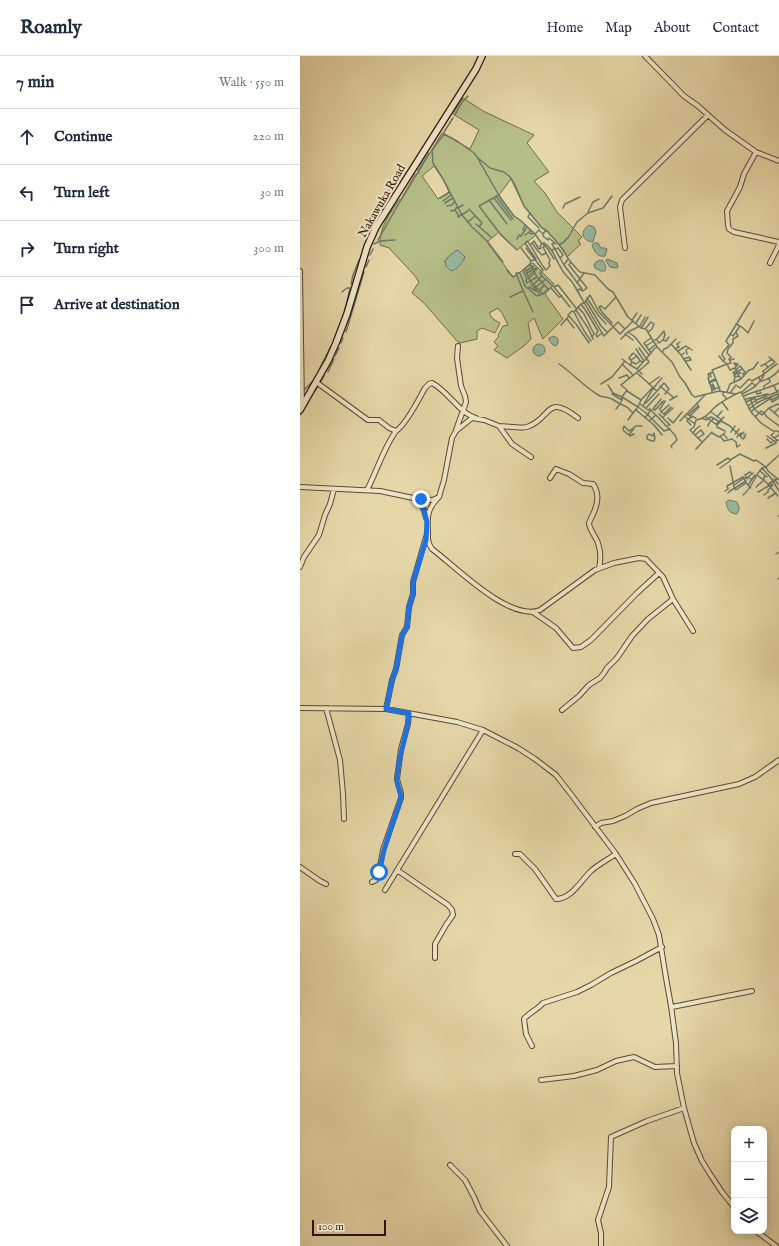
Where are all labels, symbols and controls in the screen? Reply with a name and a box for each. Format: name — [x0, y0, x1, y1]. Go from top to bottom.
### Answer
text: Roamly — [20, 16, 82, 40]
text: Home — [547, 19, 583, 37]
text: Map — [605, 19, 632, 37]
text: About — [654, 19, 690, 37]
text: Contact — [712, 19, 759, 37]
text: 7 min — [16, 72, 54, 93]
text: Walk · 550 m — [219, 74, 284, 91]
icon: ahead — [16, 126, 38, 148]
text: Continue — [54, 127, 112, 146]
text: 220 m — [253, 128, 284, 145]
street label: Nakawuka Road — [355, 161, 409, 240]
icon: left — [16, 182, 38, 204]
text: Turn left — [54, 183, 110, 202]
text: 30 m — [260, 184, 284, 201]
icon: right — [16, 238, 38, 260]
text: Turn right — [54, 239, 119, 258]
text: 300 m — [253, 240, 284, 257]
icon: arrive — [16, 294, 38, 316]
text: Arrive at destination — [54, 295, 180, 314]
route end — [412, 490, 430, 508]
route start — [370, 863, 388, 881]
map controls — [731, 1126, 767, 1234]
button: + — [731, 1126, 767, 1162]
button: − — [731, 1162, 767, 1198]
button: layers — [731, 1198, 767, 1234]
scale bar — [312, 1218, 386, 1237]
text: 100 m — [318, 1220, 344, 1234]

